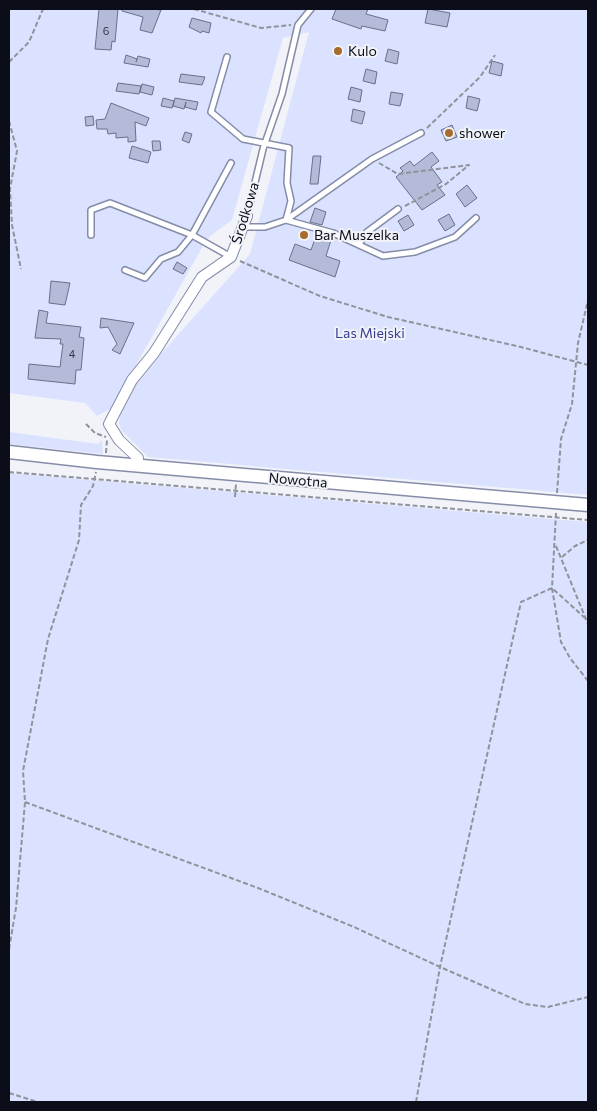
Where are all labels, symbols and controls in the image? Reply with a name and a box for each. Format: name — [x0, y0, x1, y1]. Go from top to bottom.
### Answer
house number: 6 — [103, 24, 110, 37]
place label: Kulo — [348, 42, 377, 59]
marker: Kulo — [332, 45, 344, 57]
place label: shower — [459, 124, 506, 141]
marker: shower — [443, 127, 455, 139]
street label: Środkowa — [227, 180, 262, 246]
place label: Bar Muszelka — [314, 226, 399, 243]
marker: Bar Muszelka — [298, 229, 310, 241]
park label: Las Miejski — [335, 324, 405, 341]
house number: 4 — [69, 347, 76, 360]
street label: Nowotna — [268, 468, 328, 491]

